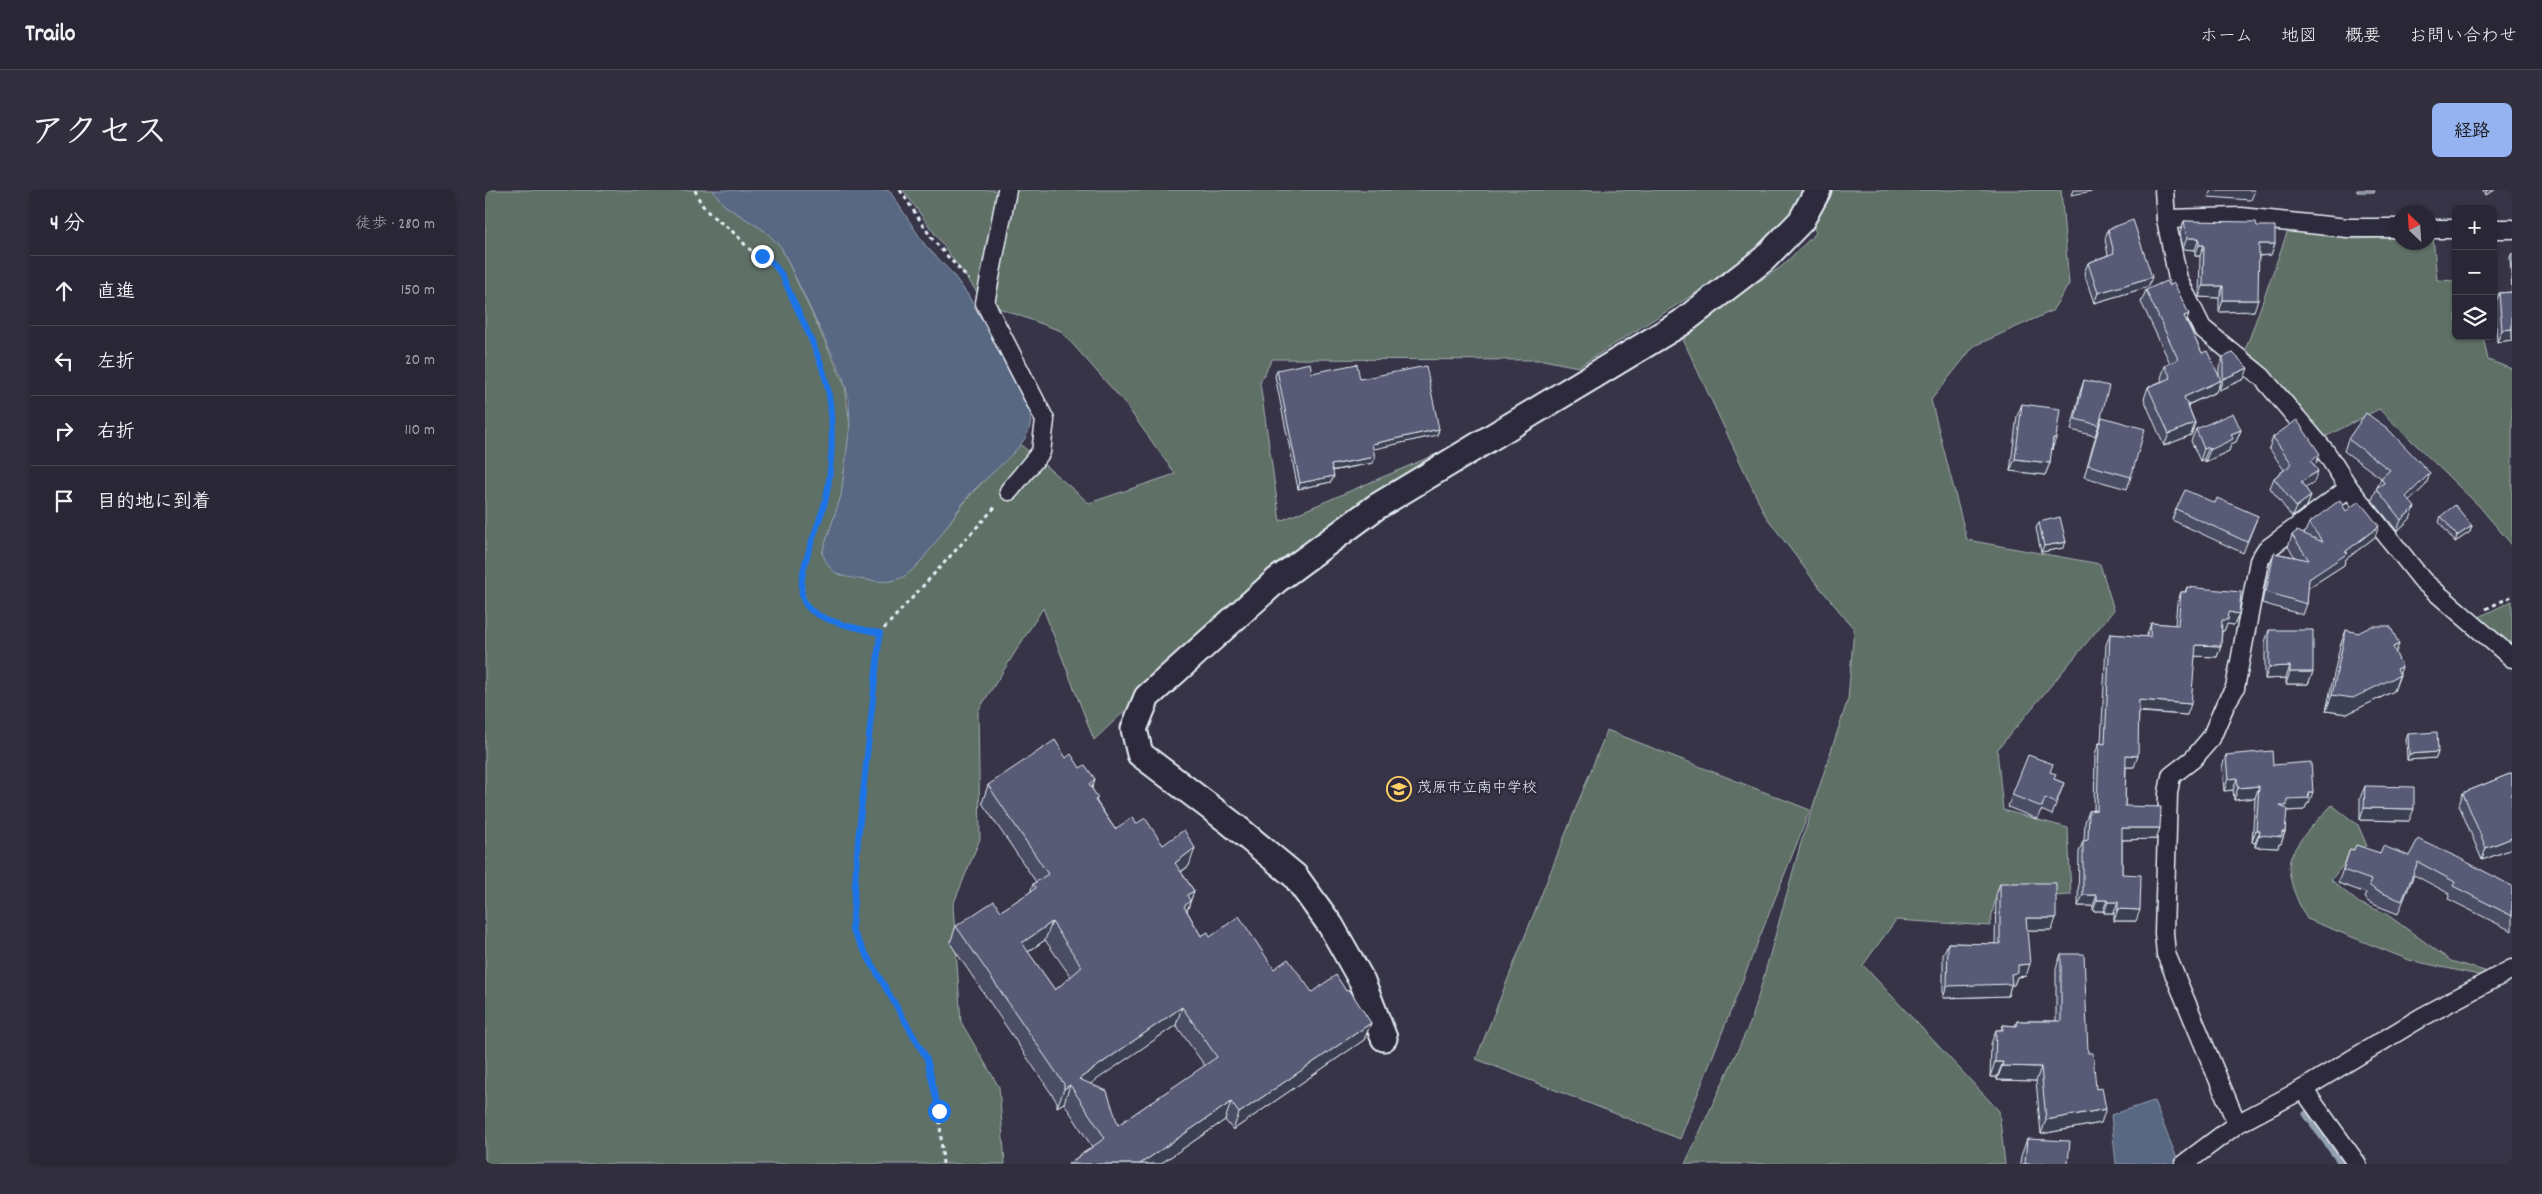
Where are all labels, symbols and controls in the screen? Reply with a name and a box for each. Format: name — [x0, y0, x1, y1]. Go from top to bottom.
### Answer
text: Trailo — [25, 18, 76, 52]
text: ホーム — [2200, 25, 2253, 50]
text: 地図 — [2281, 25, 2317, 50]
text: 概要 — [2345, 25, 2381, 50]
text: お問い合わせ — [2409, 25, 2517, 50]
button: 経路 — [2432, 103, 2512, 157]
text: アクセス — [30, 110, 168, 160]
north arrow — [2392, 205, 2437, 250]
map controls — [2452, 205, 2497, 340]
button: + — [2452, 205, 2497, 250]
text: 4 分 — [50, 210, 85, 240]
text: 徒歩 · 280 m — [355, 213, 435, 236]
route end — [751, 245, 774, 268]
button: − — [2452, 250, 2497, 295]
icon: ahead — [50, 277, 78, 305]
text: 150 m — [401, 279, 435, 302]
text: 直進 — [97, 280, 135, 307]
button: layers — [2452, 295, 2497, 340]
icon: left — [50, 347, 78, 375]
text: 20 m — [405, 349, 435, 372]
text: 左折 — [97, 350, 135, 377]
icon: right — [50, 417, 78, 445]
text: 110 m — [405, 419, 435, 442]
text: 右折 — [97, 420, 135, 447]
icon: arrive — [50, 487, 78, 515]
text: 目的地に到着 — [97, 490, 211, 517]
school or university icon: 茂原市立南中学校 — [1386, 776, 1412, 802]
place label: 茂原市立南中学校 — [1417, 778, 1537, 800]
route start — [928, 1100, 951, 1123]

